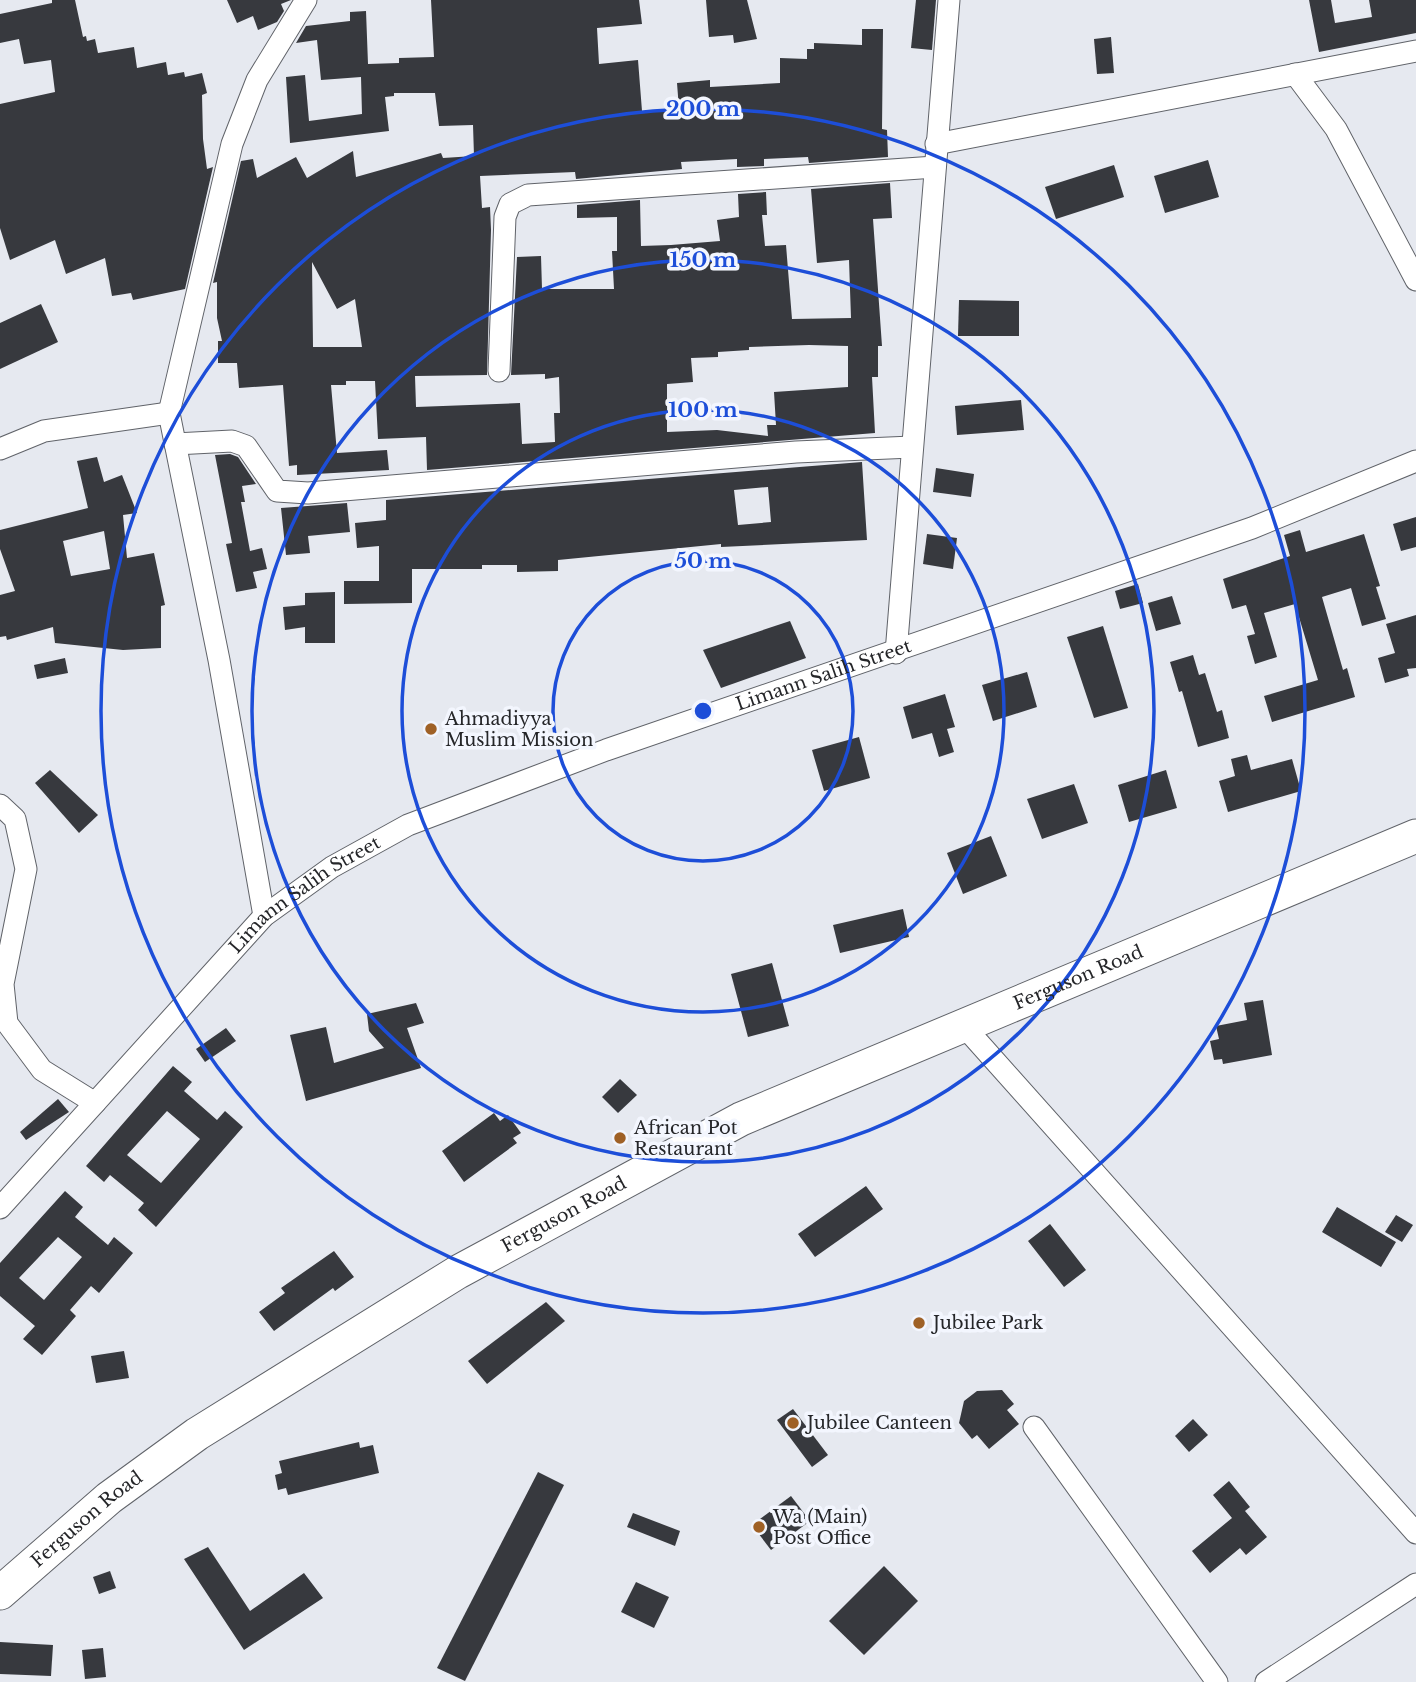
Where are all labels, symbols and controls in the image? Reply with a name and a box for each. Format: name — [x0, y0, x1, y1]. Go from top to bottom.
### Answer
text: 200 m — [666, 96, 740, 122]
text: 150 m — [670, 247, 736, 273]
text: 100 m — [668, 397, 738, 423]
text: 50 m — [674, 548, 732, 574]
street label: Limann Salih Street — [733, 635, 914, 716]
centre of rings — [691, 699, 715, 723]
place label: Ahmadiyya Muslim Mission — [444, 708, 593, 751]
marker: Ahmadiyya Muslim Mission — [423, 721, 439, 737]
street label: Limann Salih Street — [225, 831, 384, 958]
street label: Ferguson Road — [1010, 941, 1146, 1015]
place label: African Pot Restaurant — [633, 1117, 738, 1160]
marker: African Pot Restaurant — [612, 1130, 628, 1146]
street label: Ferguson Road — [498, 1172, 630, 1257]
place label: Jubilee Park — [931, 1312, 1043, 1334]
marker: Jubilee Park — [911, 1315, 927, 1331]
place label: Jubilee Canteen — [805, 1412, 952, 1434]
marker: Jubilee Canteen — [785, 1415, 801, 1431]
street label: Ferguson Road — [26, 1466, 147, 1572]
place label: Wa (Main) Post Office — [772, 1506, 871, 1549]
marker: Wa (Main) Post Office — [751, 1519, 767, 1535]

